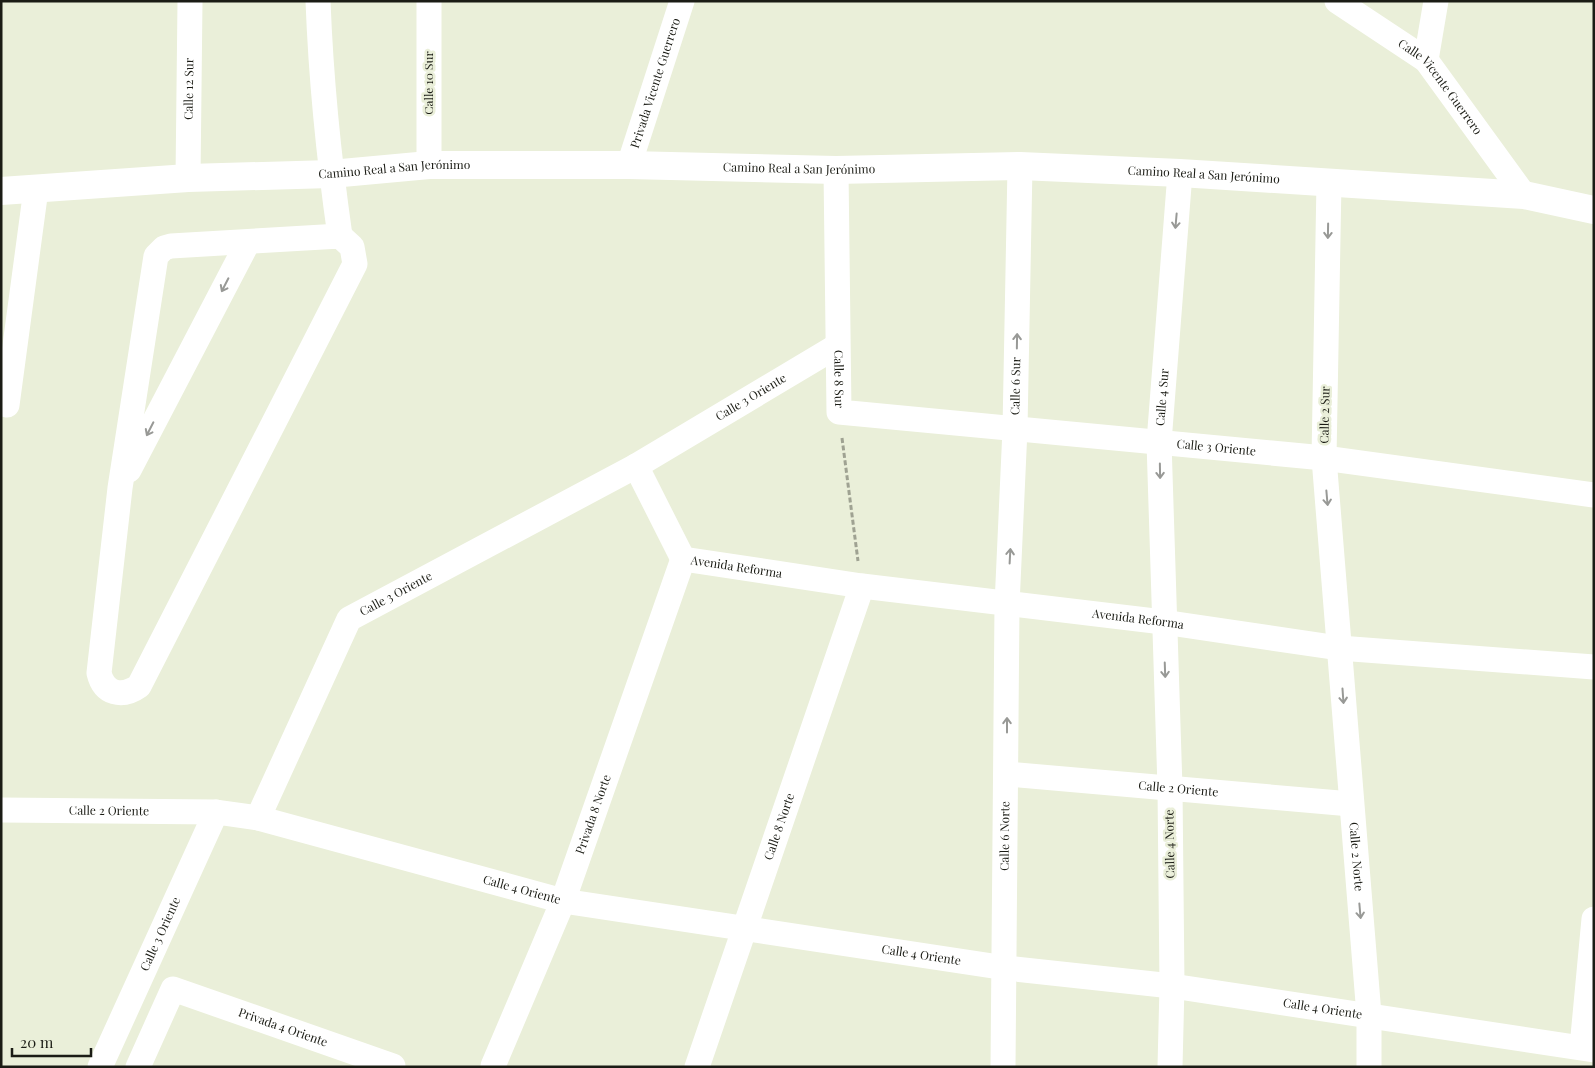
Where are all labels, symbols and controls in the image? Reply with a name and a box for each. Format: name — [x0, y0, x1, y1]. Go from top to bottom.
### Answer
street label: Privada Vicente Guerrero — [626, 15, 683, 150]
street label: Calle Vicente Guerrero — [1395, 35, 1487, 138]
street label: Calle 10 Sur — [420, 51, 436, 115]
street label: Calle 12 Sur — [180, 57, 196, 120]
street label: Camino Real a San Jerónimo — [318, 156, 471, 181]
street label: Camino Real a San Jerónimo — [723, 158, 876, 177]
street label: Camino Real a San Jerónimo — [1127, 162, 1281, 186]
one-way arrow — [1172, 213, 1181, 229]
one-way arrow — [1323, 222, 1333, 239]
one-way arrow — [220, 277, 229, 292]
one-way arrow — [1012, 334, 1021, 350]
street label: Calle 8 Sur — [831, 350, 848, 409]
street label: Calle 6 Sur — [1006, 356, 1023, 415]
street label: Calle 4 Sur — [1151, 367, 1172, 427]
street label: Calle 3 Oriente — [712, 369, 789, 424]
street label: Calle 2 Sur — [1315, 385, 1333, 444]
one-way arrow — [145, 421, 154, 436]
street label: Calle 3 Oriente — [1176, 435, 1257, 459]
one-way arrow — [1155, 462, 1164, 478]
one-way arrow — [1322, 490, 1332, 506]
one-way arrow — [1005, 548, 1014, 564]
street label: Avenida Reforma — [689, 551, 783, 581]
street label: Calle 3 Oriente — [356, 567, 434, 619]
street label: Avenida Reforma — [1090, 604, 1185, 632]
one-way arrow — [1161, 662, 1170, 678]
one-way arrow — [1338, 688, 1347, 704]
one-way arrow — [1002, 717, 1012, 734]
street label: Privada 8 Norte — [571, 772, 614, 856]
street label: Calle 2 Oriente — [1138, 776, 1219, 799]
street label: Calle 8 Norte — [760, 791, 797, 862]
street label: Calle 6 Norte — [996, 801, 1012, 871]
street label: Calle 2 Oriente — [69, 802, 149, 818]
street label: Calle 4 Norte — [1160, 809, 1178, 879]
street label: Calle 2 Norte — [1346, 821, 1368, 892]
street label: Calle 4 Oriente — [481, 871, 563, 907]
street label: Calle 3 Oriente — [136, 894, 183, 973]
one-way arrow — [1355, 902, 1365, 918]
street label: Calle 4 Oriente — [881, 940, 962, 968]
street label: Calle 4 Oriente — [1282, 994, 1364, 1022]
street label: Privada 4 Oriente — [237, 1004, 330, 1050]
scale bar — [12, 1026, 91, 1058]
text: 20 m — [20, 1032, 54, 1052]

